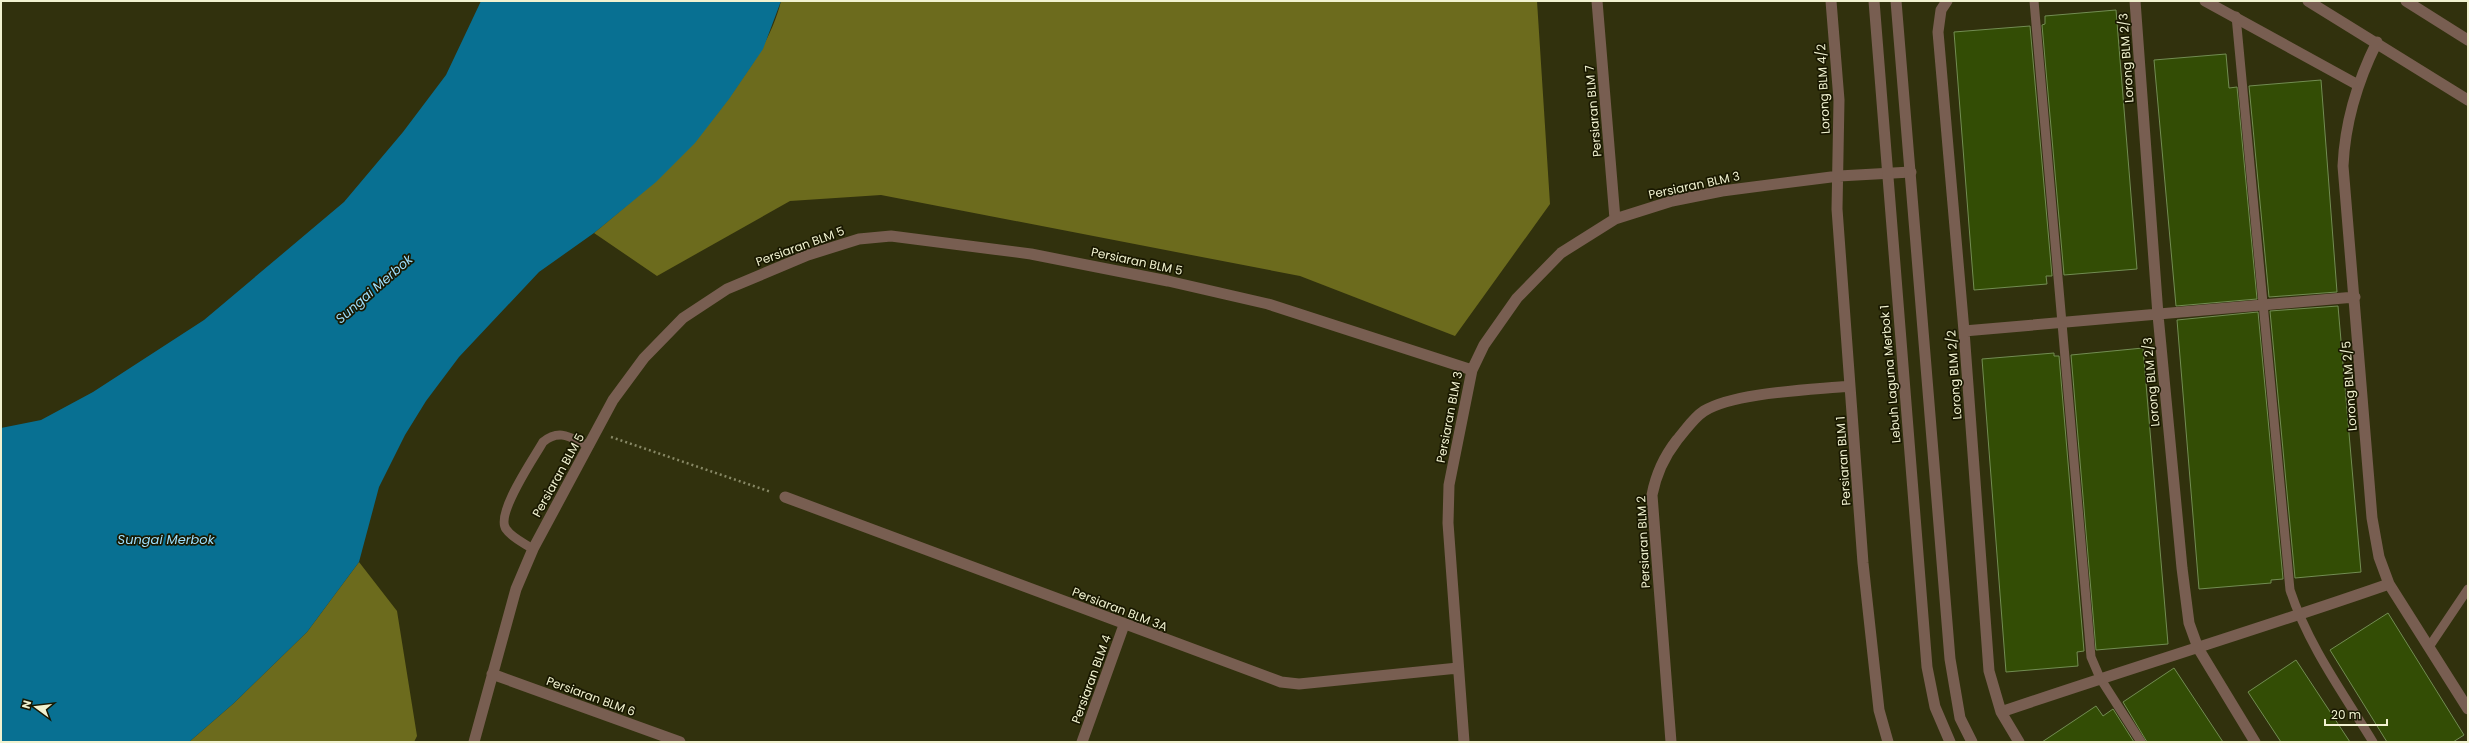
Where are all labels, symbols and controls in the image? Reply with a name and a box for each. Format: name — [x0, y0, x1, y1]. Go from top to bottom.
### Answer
street label: Lorong BLM 2/3 — [2114, 13, 2138, 103]
street label: Lorong BLM 4/2 — [1812, 43, 1834, 135]
street label: Persiaran BLM 7 — [1580, 64, 1605, 158]
street label: Persiaran BLM 3 — [1647, 167, 1741, 203]
street label: Persiaran BLM 5 — [753, 222, 847, 270]
street label: Persiaran BLM 5 — [1090, 243, 1184, 279]
water label: Sungai Merbok — [331, 249, 418, 328]
street label: Lebuh Laguna Merbok 1 — [1875, 304, 1905, 444]
street label: Lorong BLM 2/2 — [1942, 330, 1966, 420]
street label: Lorong BLM 2/3 — [2139, 337, 2163, 427]
street label: Lorong BLM 2/5 — [2337, 340, 2361, 432]
street label: Persiaran BLM 3 — [1432, 370, 1466, 464]
street label: Persiaran BLM 1 — [1831, 416, 1855, 506]
street label: Persiaran BLM 5 — [528, 430, 588, 520]
street label: Persiaran BLM 2 — [1632, 495, 1654, 589]
water label: Sungai Merbok — [118, 530, 216, 549]
street label: Persiaran BLM 3A — [1070, 583, 1170, 635]
street label: Persiaran BLM 4 — [1067, 632, 1115, 726]
street label: Persiaran BLM 6 — [544, 672, 638, 720]
north arrow — [16, 687, 56, 727]
text: N — [18, 698, 35, 710]
scale bar — [2325, 701, 2387, 727]
text: 20 m — [2331, 706, 2361, 723]

